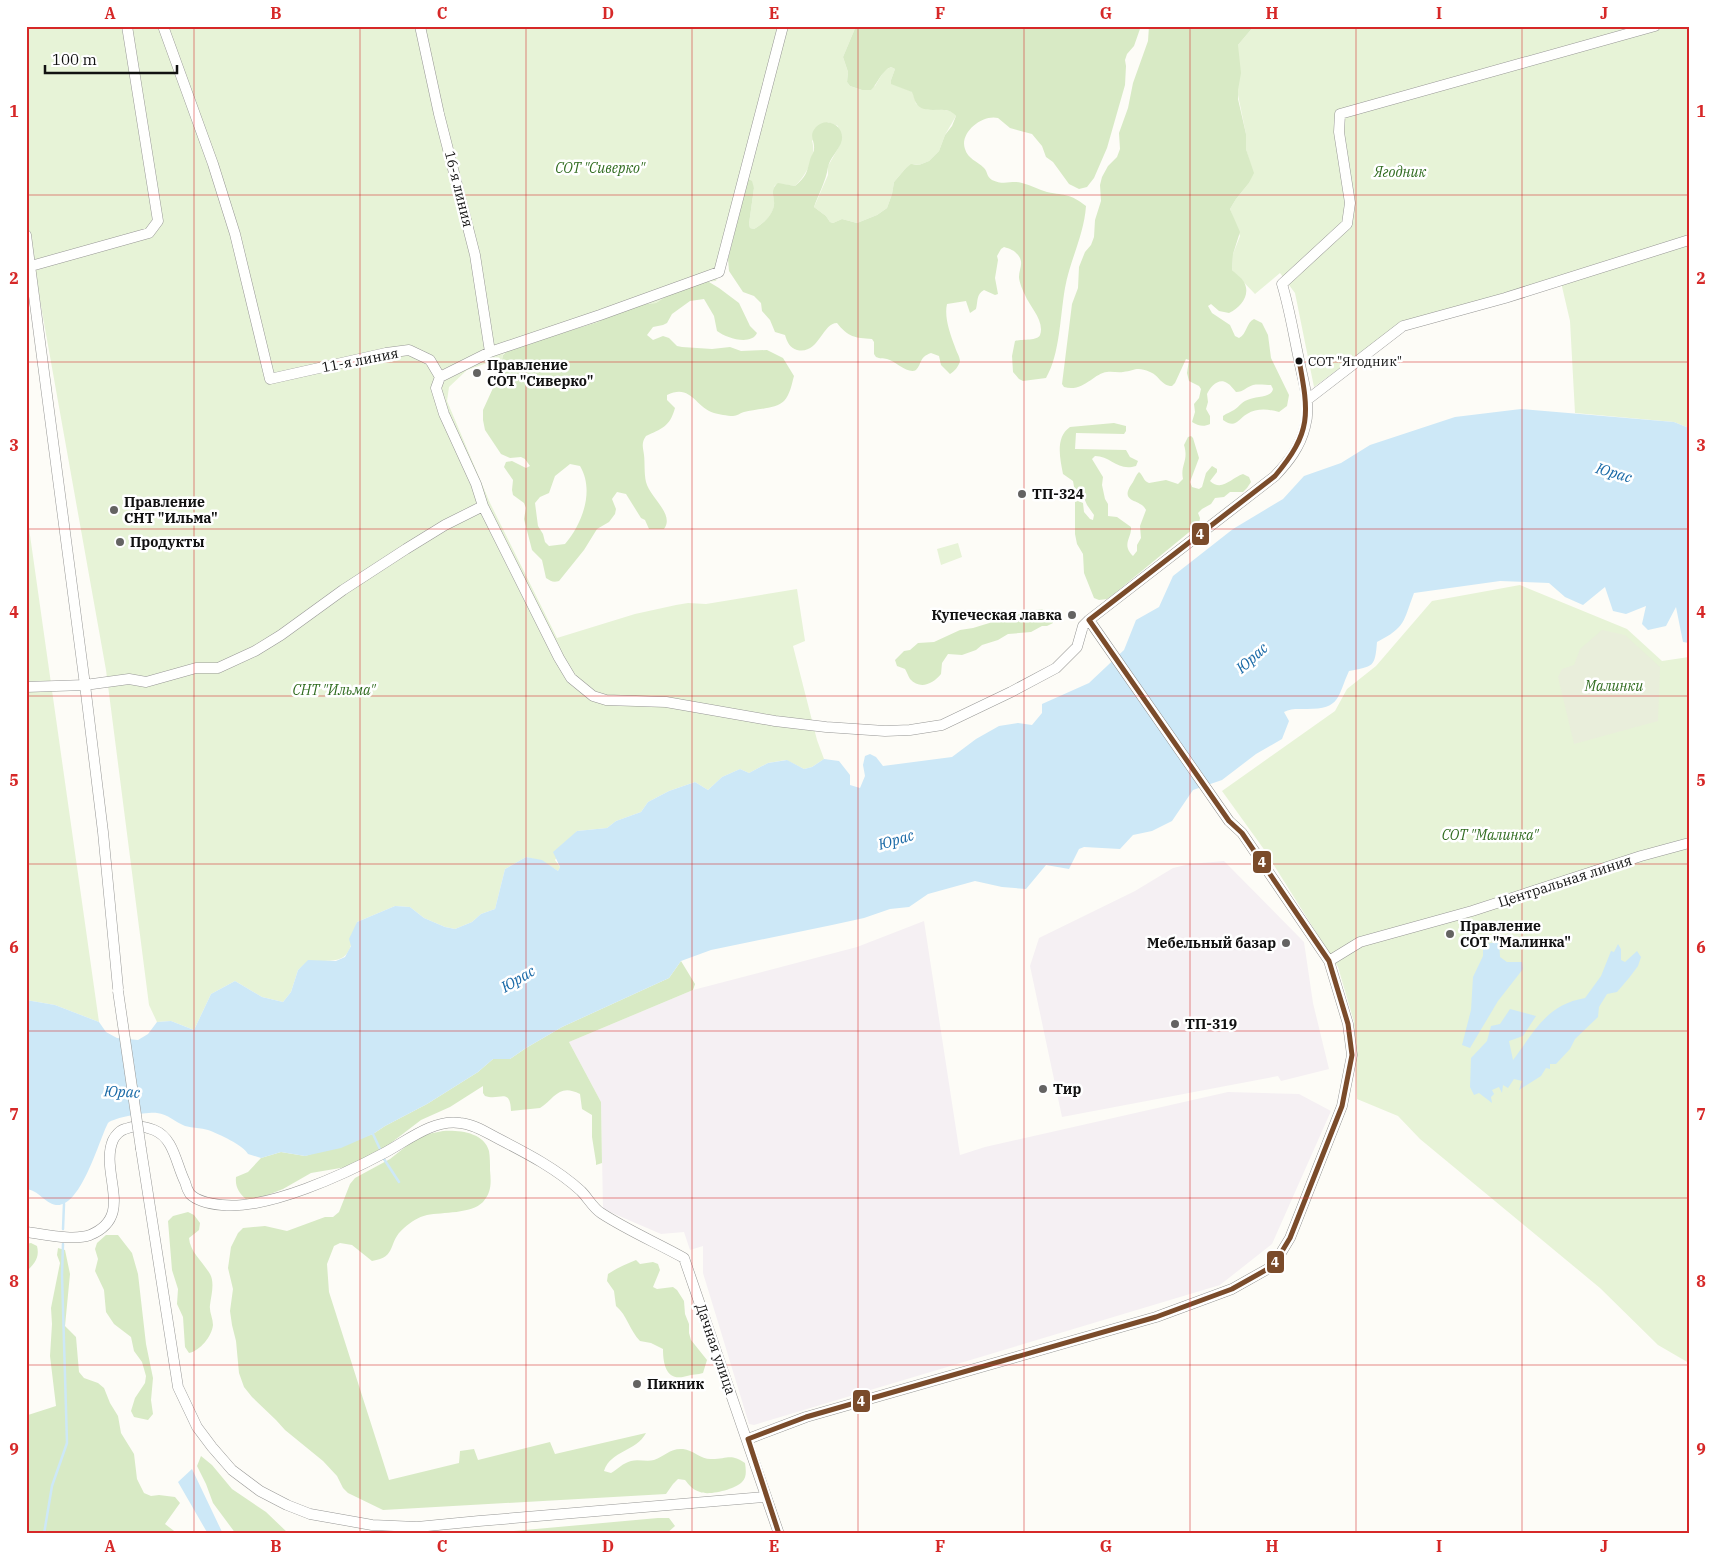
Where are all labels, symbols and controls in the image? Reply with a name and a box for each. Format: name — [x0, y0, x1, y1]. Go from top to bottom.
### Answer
text: A — [104, 3, 116, 23]
text: B — [270, 3, 282, 23]
text: C — [437, 3, 447, 23]
text: D — [602, 3, 614, 23]
text: E — [769, 3, 779, 23]
text: F — [935, 3, 945, 23]
text: G — [1100, 3, 1112, 23]
text: H — [1266, 3, 1279, 23]
text: I — [1436, 3, 1442, 23]
text: J — [1600, 3, 1608, 23]
scale bar — [45, 42, 178, 74]
text: 100 m — [52, 50, 97, 69]
text: 1 — [9, 101, 19, 121]
text: 1 — [1696, 101, 1706, 121]
street label: 16-я линия — [441, 149, 477, 229]
park label: СОТ "Сиверко" — [555, 159, 646, 177]
park label: Ягодник — [1373, 163, 1426, 181]
text: 2 — [9, 268, 19, 288]
text: 2 — [1696, 268, 1706, 288]
street label: 11-я линия — [320, 344, 400, 376]
place label: СОТ "Ягодник" — [1308, 353, 1402, 370]
place label: Правление СОТ "Сиверко" — [487, 356, 593, 390]
marker: СОТ "Ягодник" — [1294, 356, 1304, 366]
marker: Правление СОТ "Сиверко" — [471, 367, 483, 379]
text: 3 — [9, 435, 19, 455]
text: 3 — [1696, 435, 1706, 455]
water label: Юрас — [1593, 458, 1635, 487]
place label: ТП-324 — [1032, 485, 1084, 503]
marker: ТП-324 — [1016, 488, 1028, 500]
place label: Правление СНТ "Ильма" — [124, 493, 218, 527]
marker: Правление СНТ "Ильма" — [108, 504, 120, 516]
line badge: 4 — [1191, 522, 1210, 546]
text: 4 — [1196, 525, 1204, 543]
place label: Продукты — [130, 533, 205, 551]
marker: Продукты — [114, 536, 126, 548]
text: 4 — [9, 602, 19, 622]
text: 4 — [1696, 602, 1706, 622]
place label: Купеческая лавка — [931, 606, 1062, 624]
marker: Купеческая лавка — [1066, 609, 1078, 621]
water label: Юрас — [1231, 638, 1272, 678]
park label: Малинки — [1584, 677, 1643, 695]
park label: СНТ "Ильма" — [293, 681, 377, 699]
text: 5 — [9, 770, 19, 790]
text: 5 — [1696, 770, 1706, 790]
water label: Юрас — [875, 825, 917, 854]
park label: СОТ "Малинка" — [1442, 826, 1540, 844]
line badge: 4 — [1252, 850, 1272, 874]
street label: Центральная линия — [1496, 851, 1634, 911]
text: 4 — [1258, 853, 1266, 871]
place label: Правление СОТ "Малинка" — [1460, 917, 1571, 951]
marker: Правление СОТ "Малинка" — [1444, 928, 1456, 940]
place label: Мебельный базар — [1147, 934, 1276, 952]
text: 6 — [9, 937, 19, 957]
marker: Мебельный базар — [1280, 937, 1292, 949]
text: 6 — [1696, 937, 1706, 957]
water label: Юрас — [496, 961, 539, 997]
place label: ТП-319 — [1185, 1015, 1237, 1033]
marker: ТП-319 — [1169, 1018, 1181, 1030]
place label: Тир — [1053, 1080, 1081, 1098]
water label: Юрас — [102, 1081, 141, 1102]
marker: Тир — [1037, 1083, 1049, 1095]
text: 7 — [9, 1104, 19, 1124]
text: 7 — [1696, 1104, 1706, 1124]
line badge: 4 — [1266, 1250, 1285, 1274]
text: 4 — [1271, 1253, 1279, 1271]
text: 8 — [9, 1271, 19, 1291]
text: 8 — [1696, 1271, 1706, 1291]
street label: Дачная улица — [692, 1301, 740, 1397]
place label: Пикник — [647, 1375, 705, 1393]
marker: Пикник — [631, 1378, 643, 1390]
line badge: 4 — [852, 1389, 871, 1413]
text: 4 — [857, 1392, 865, 1410]
text: 9 — [9, 1439, 19, 1459]
text: 9 — [1696, 1439, 1706, 1459]
text: A — [104, 1536, 116, 1556]
text: B — [270, 1536, 282, 1556]
text: C — [437, 1536, 447, 1556]
text: D — [602, 1536, 614, 1556]
text: E — [769, 1536, 779, 1556]
text: F — [935, 1536, 945, 1556]
text: G — [1100, 1536, 1112, 1556]
text: H — [1266, 1536, 1279, 1556]
text: I — [1436, 1536, 1442, 1556]
text: J — [1600, 1536, 1608, 1556]

